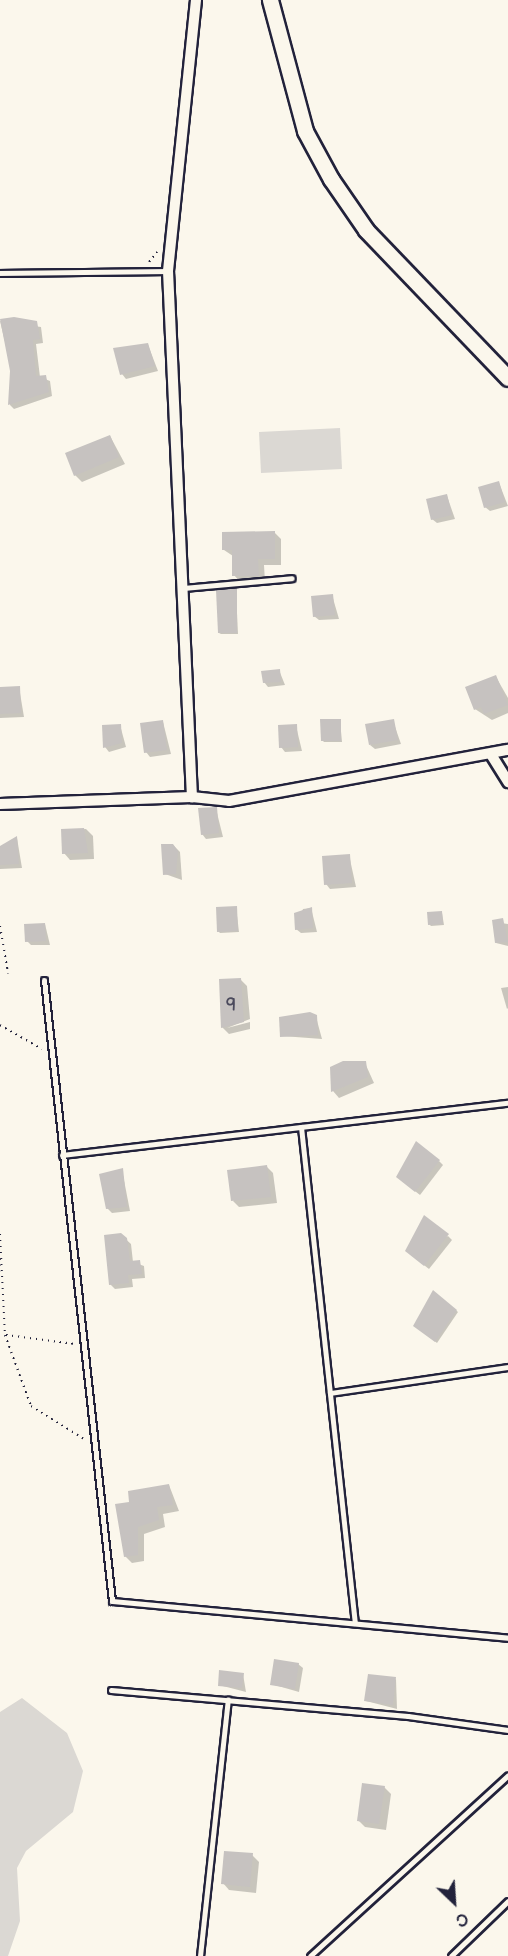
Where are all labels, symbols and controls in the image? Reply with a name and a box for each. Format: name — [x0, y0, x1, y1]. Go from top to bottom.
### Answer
house number: 9 — [226, 995, 236, 1017]
north arrow — [424, 1872, 484, 1932]
text: С — [453, 1908, 471, 1930]

